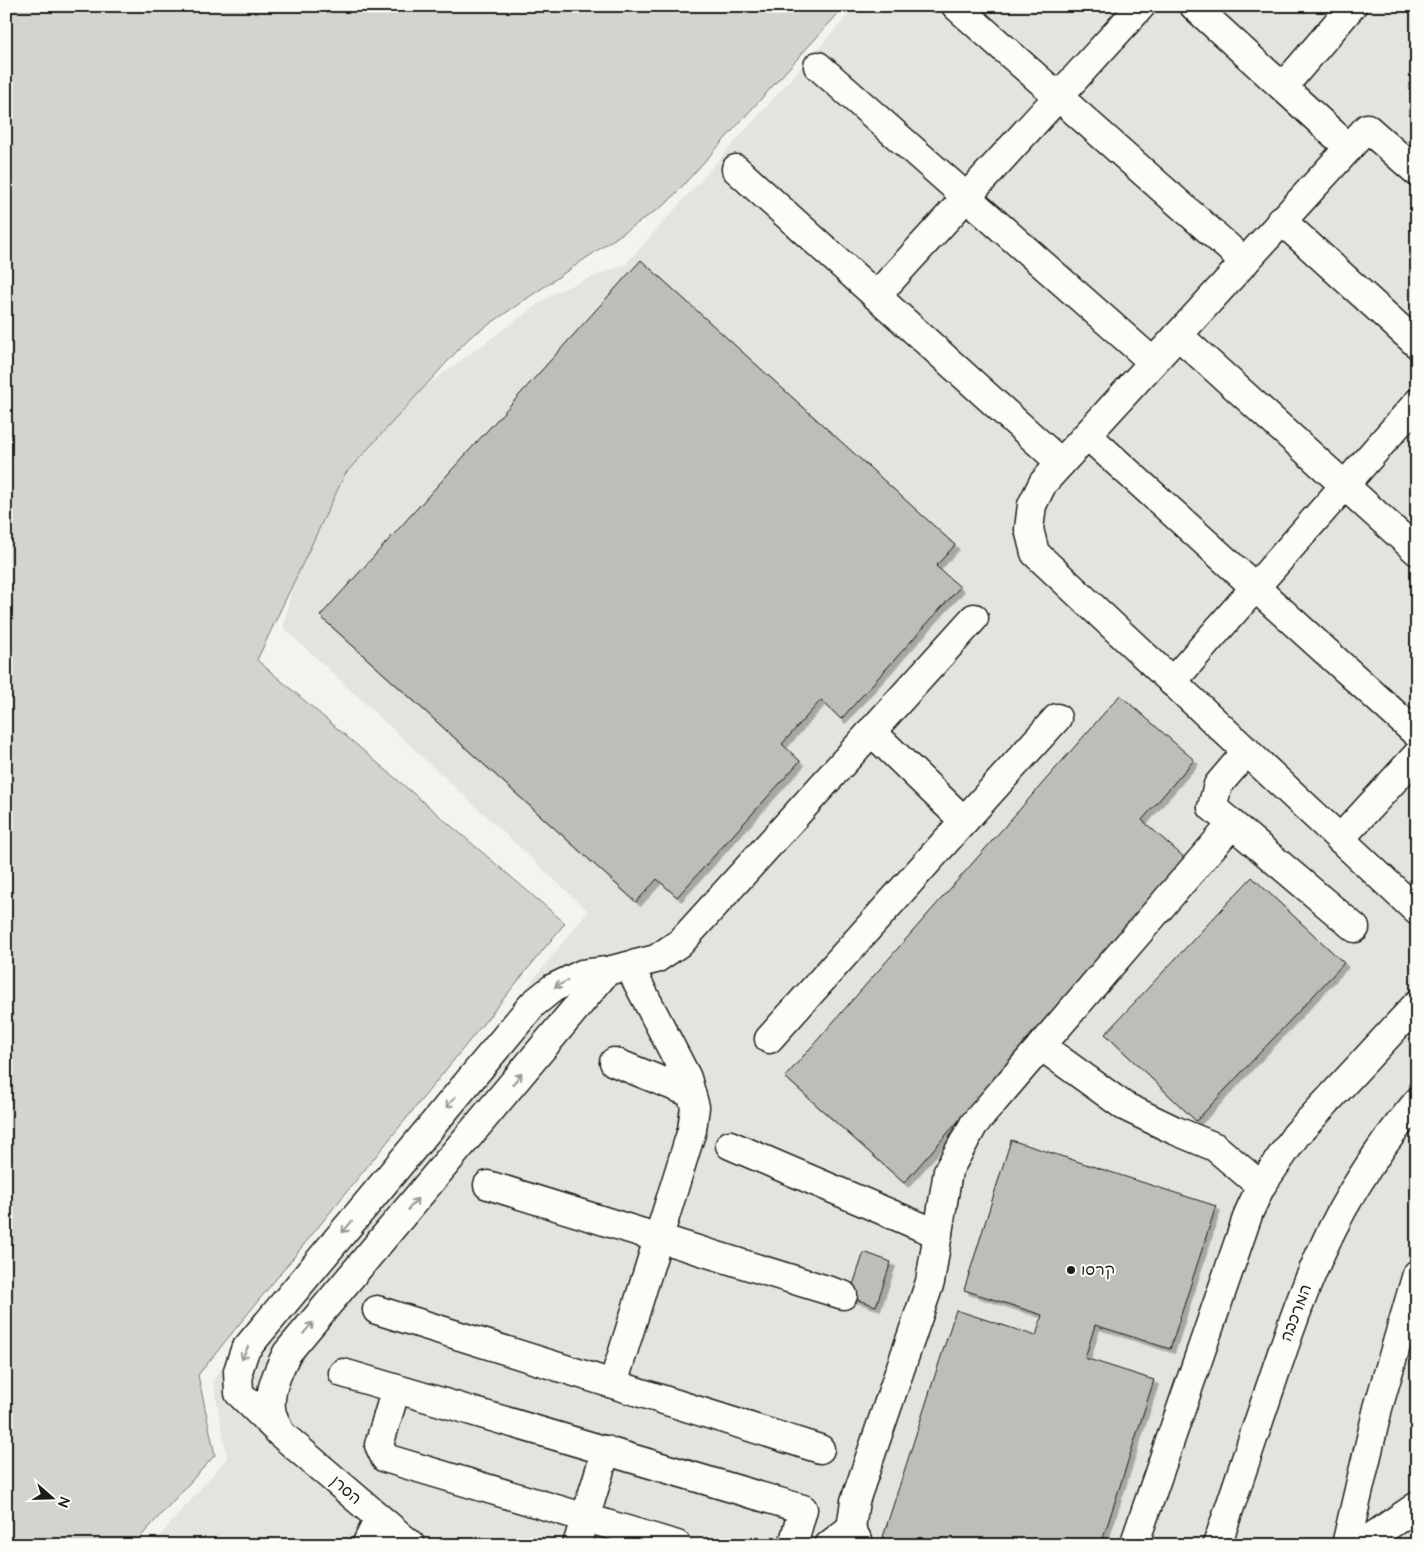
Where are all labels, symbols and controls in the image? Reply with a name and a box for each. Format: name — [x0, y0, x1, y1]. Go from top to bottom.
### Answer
one-way arrow — [554, 980, 569, 989]
one-way arrow — [511, 1073, 522, 1086]
one-way arrow — [445, 1095, 456, 1108]
one-way arrow — [407, 1197, 418, 1210]
one-way arrow — [342, 1220, 353, 1233]
place label: קרסו — [1081, 1259, 1115, 1281]
marker: קרסו — [1065, 1264, 1077, 1276]
street label: המרכבה — [1275, 1281, 1317, 1345]
one-way arrow — [303, 1322, 314, 1335]
one-way arrow — [240, 1345, 249, 1360]
street label: הסרן — [326, 1470, 366, 1510]
north arrow — [28, 1474, 78, 1524]
text: N — [52, 1495, 74, 1510]

